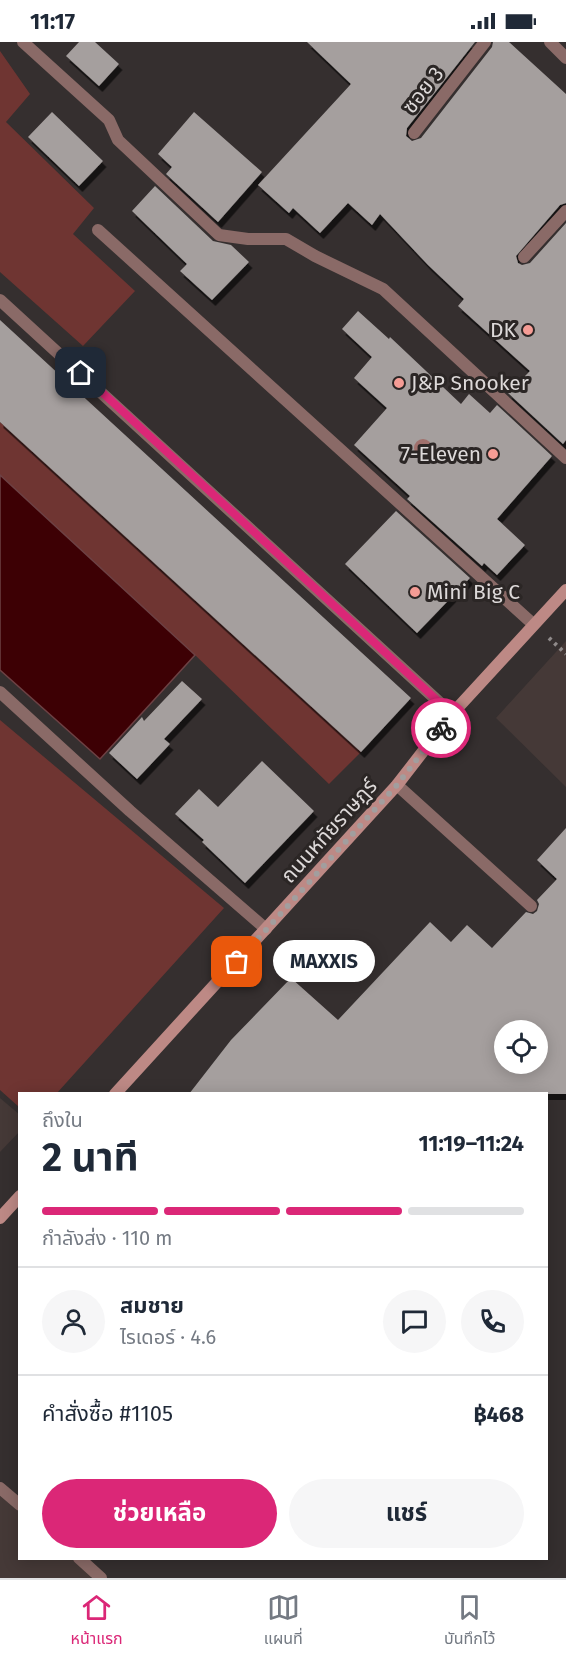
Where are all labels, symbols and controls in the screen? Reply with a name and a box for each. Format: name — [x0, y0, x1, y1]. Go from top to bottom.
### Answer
text: 11:17 — [30, 8, 75, 35]
street label: ซอย 3 — [397, 61, 449, 119]
place label: DK — [490, 317, 517, 343]
marker: DK — [521, 323, 535, 337]
pin — [55, 347, 106, 398]
icon: home — [64, 356, 97, 389]
place label: J&P Snooker — [411, 370, 529, 396]
marker: J&P Snooker — [392, 376, 406, 390]
place label: 7-Eleven — [401, 441, 481, 467]
marker: 7-Eleven — [486, 447, 500, 461]
place label: Mini Big C — [427, 579, 520, 605]
marker: Mini Big C — [408, 585, 422, 599]
courier — [411, 698, 471, 758]
icon: bike — [425, 712, 458, 745]
street label: ถนนหทัยราษฎร์ — [275, 773, 383, 888]
pin — [211, 936, 262, 987]
callout: MAXXIS — [273, 941, 375, 983]
icon: bag — [220, 945, 253, 978]
text: MAXXIS — [290, 949, 358, 973]
map controls — [494, 1020, 548, 1074]
button: locate — [494, 1020, 548, 1074]
text: ถึงใน — [42, 1108, 83, 1132]
text: 11:19–11:24 — [419, 1130, 524, 1157]
text: 2 นาที — [42, 1135, 139, 1181]
text: กำลังส่ง · 110 m — [42, 1226, 173, 1250]
button: person — [42, 1290, 105, 1353]
button: chat — [383, 1290, 446, 1353]
button: phone — [461, 1290, 524, 1353]
text: สมชาย — [120, 1292, 184, 1319]
text: ไรเดอร์ · 4.6 — [120, 1325, 216, 1349]
text: คำสั่งซื้อ #1105 — [42, 1400, 173, 1427]
text: ฿468 — [473, 1401, 524, 1428]
button: ช่วยเหลือ — [42, 1479, 277, 1548]
button: แชร์ — [289, 1479, 524, 1548]
tab: หน้าแรก — [71, 1591, 123, 1651]
tab: แผนที่ — [264, 1591, 303, 1651]
tab: บันทึกไว้ — [444, 1591, 495, 1651]

